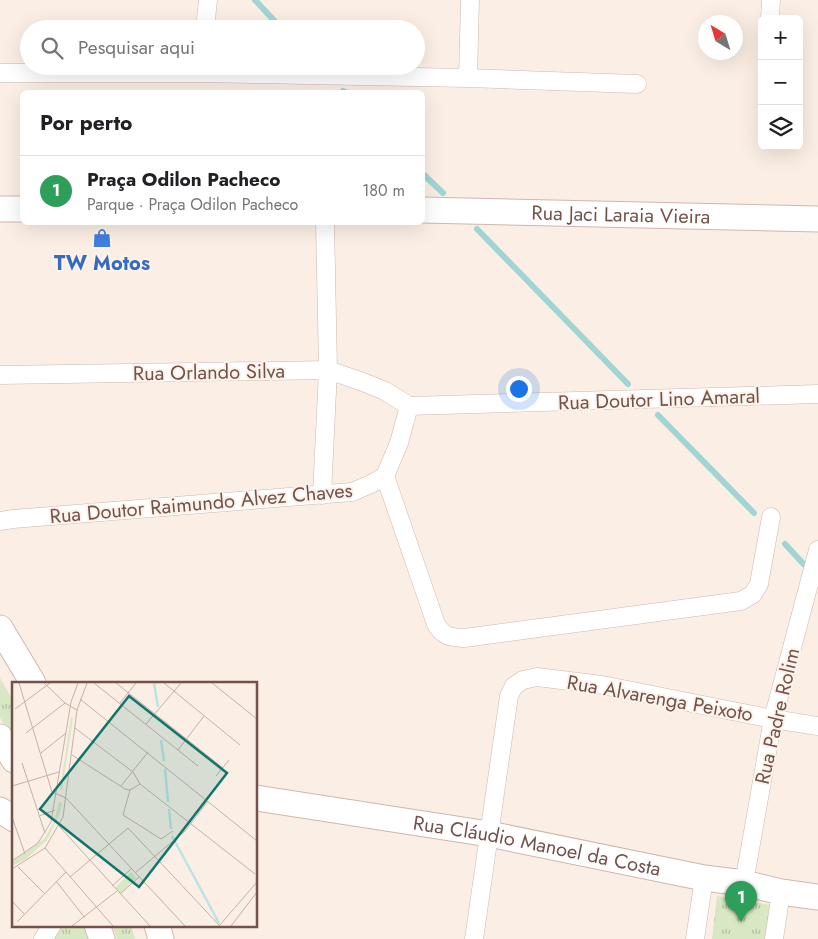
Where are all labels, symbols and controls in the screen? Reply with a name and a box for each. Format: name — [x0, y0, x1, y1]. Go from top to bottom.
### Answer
north arrow — [698, 15, 743, 60]
map controls — [758, 15, 803, 150]
button: + — [758, 15, 803, 60]
search box — [20, 20, 425, 75]
icon: search — [38, 34, 66, 62]
text: Pesquisar aqui — [78, 34, 195, 61]
button: − — [758, 60, 803, 105]
button: layers — [758, 105, 803, 150]
text: Por perto — [40, 108, 132, 138]
text: Praça Odilon Pacheco — [87, 166, 281, 193]
text: 1 — [52, 179, 60, 202]
text: 180 m — [362, 179, 405, 202]
text: Parque · Praça Odilon Pacheco — [87, 193, 298, 216]
street label: Rua Jaci Laraia Vieira — [531, 198, 711, 232]
shop icon: TW Motos — [91, 227, 113, 249]
place label: TW Motos — [54, 249, 150, 278]
street label: Rua Orlando Silva — [133, 357, 285, 388]
your location — [506, 376, 532, 402]
street label: Rua Doutor Lino Amaral — [558, 381, 760, 418]
street label: Rua Doutor Raimundo Alvez Chaves — [48, 476, 354, 531]
street label: Rua Padre Rolim — [748, 645, 807, 787]
street label: Rua Alvarenga Peixoto — [565, 668, 755, 729]
inset map — [12, 682, 258, 926]
street label: Rua Cláudio Manoel da Costa — [411, 808, 663, 884]
pin: 1 — [725, 881, 757, 922]

